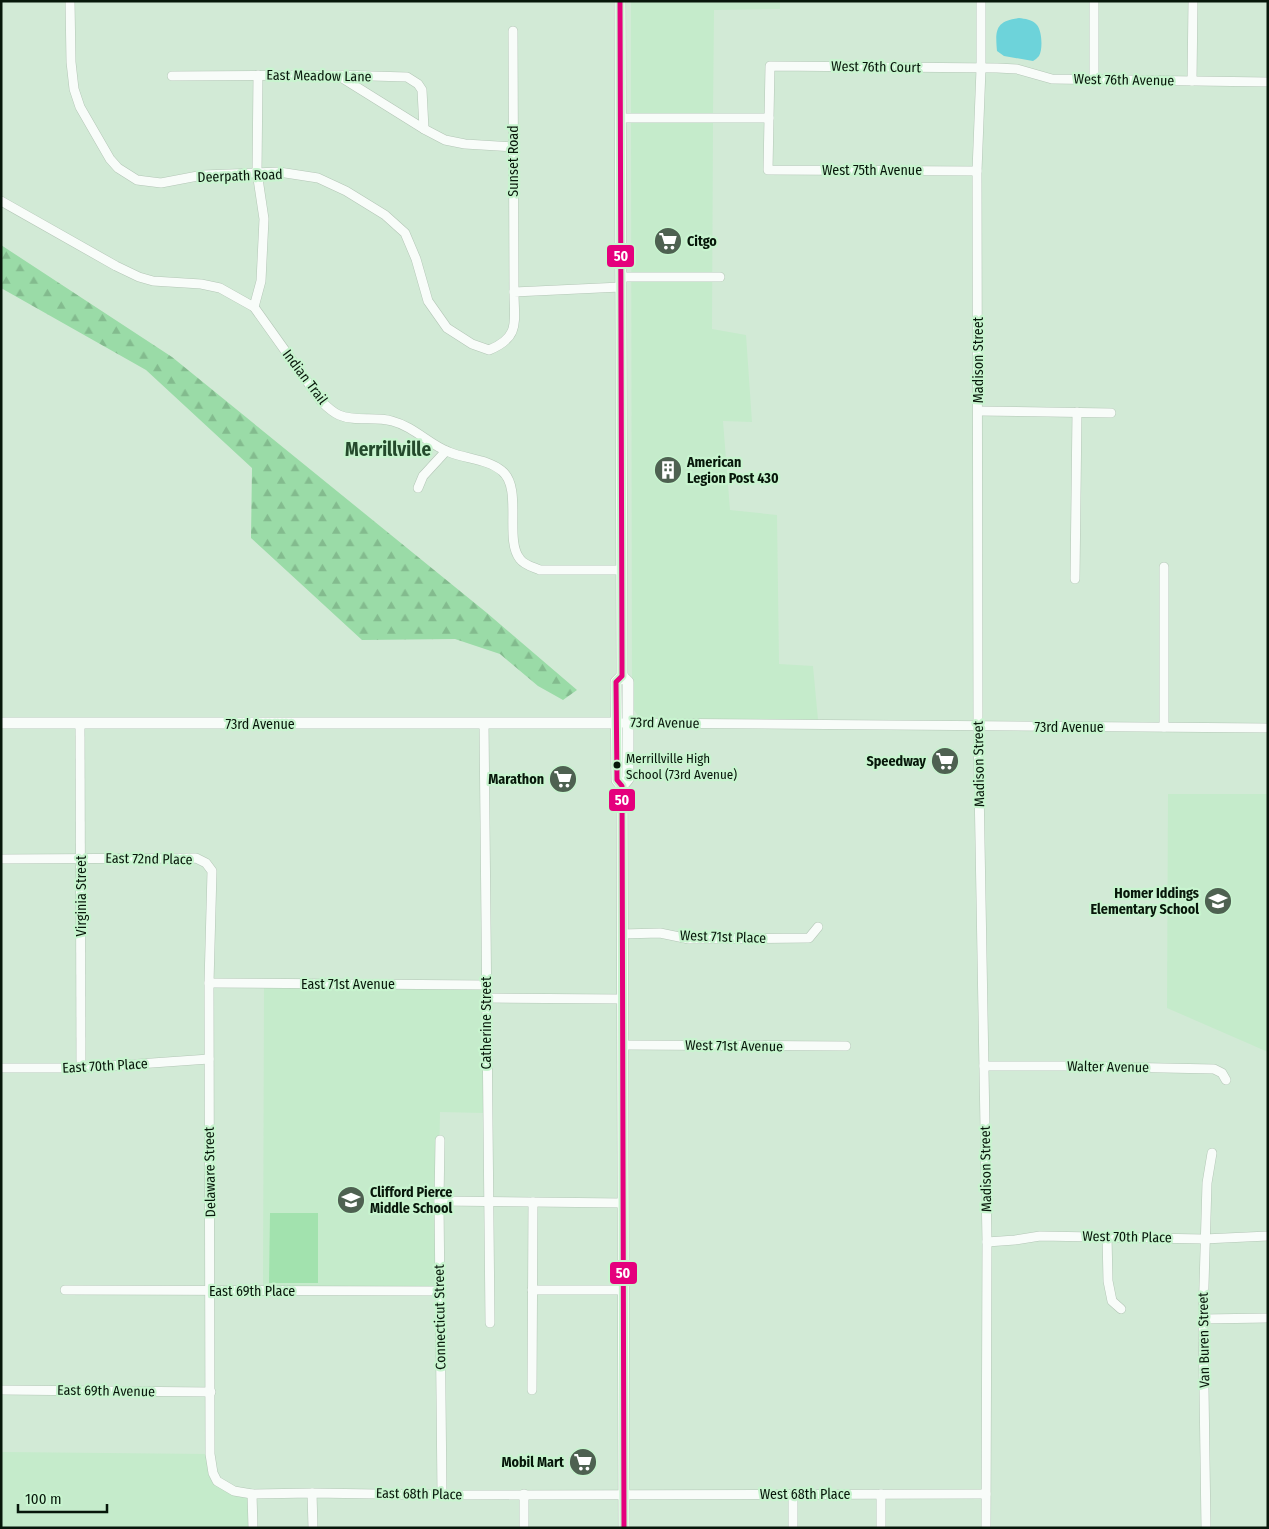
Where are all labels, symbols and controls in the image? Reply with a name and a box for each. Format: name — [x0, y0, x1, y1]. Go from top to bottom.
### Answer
street label: West 76th Court — [831, 58, 921, 76]
street label: East Meadow Lane — [266, 67, 372, 85]
street label: West 76th Avenue — [1073, 71, 1175, 89]
street label: Sunset Road — [505, 125, 522, 197]
street label: West 75th Avenue — [822, 162, 922, 179]
street label: Deerpath Road — [197, 166, 283, 186]
supermarket icon: Citgo — [653, 226, 683, 256]
place label: Citgo — [687, 233, 717, 250]
line badge: 50 — [606, 244, 635, 268]
text: 50 — [614, 248, 629, 265]
street label: Madison Street — [970, 316, 987, 403]
street label: Indian Trail — [279, 346, 331, 408]
district label: Merrillville — [345, 438, 431, 461]
place label: American Legion Post 430 — [686, 454, 779, 487]
building icon: American Legion Post 430 — [653, 455, 683, 485]
street label: 73rd Avenue — [630, 714, 700, 732]
street label: 73rd Avenue — [225, 716, 295, 733]
street label: 73rd Avenue — [1034, 719, 1104, 736]
street label: Madison Street — [970, 720, 988, 807]
supermarket icon: Speedway — [930, 746, 960, 776]
place label: Merrillville High School (73rd Avenue) — [626, 751, 737, 782]
place label: Speedway — [867, 753, 926, 770]
marker: Merrillville High School (73rd Avenue) — [612, 760, 622, 770]
supermarket icon: Marathon — [548, 764, 578, 794]
place label: Marathon — [488, 771, 544, 788]
line badge: 50 — [608, 788, 636, 812]
text: 50 — [615, 792, 630, 809]
street label: East 72nd Place — [105, 850, 193, 868]
street label: Virginia Street — [73, 855, 90, 936]
place label: Homer Iddings Elementary School — [1091, 885, 1199, 918]
school or university icon: Homer Iddings Elementary School — [1203, 886, 1233, 916]
street label: West 71st Place — [680, 927, 766, 947]
street label: East 71st Avenue — [301, 976, 395, 993]
street label: Catherine Street — [478, 976, 495, 1070]
street label: West 71st Avenue — [685, 1037, 783, 1055]
street label: East 70th Place — [62, 1055, 148, 1077]
street label: Walter Avenue — [1067, 1058, 1149, 1076]
street label: Madison Street — [977, 1125, 995, 1212]
street label: Delaware Street — [201, 1126, 219, 1217]
place label: Clifford Pierce Middle School — [370, 1184, 452, 1217]
school or university icon: Clifford Pierce Middle School — [336, 1185, 366, 1215]
street label: West 70th Place — [1082, 1228, 1172, 1246]
line badge: 50 — [609, 1261, 638, 1285]
street label: Connecticut Street — [431, 1264, 449, 1370]
text: 50 — [616, 1265, 631, 1282]
street label: East 69th Place — [209, 1283, 295, 1300]
street label: Van Buren Street — [1195, 1292, 1213, 1388]
street label: East 69th Avenue — [57, 1382, 155, 1400]
supermarket icon: Mobil Mart — [568, 1447, 598, 1477]
place label: Mobil Mart — [501, 1454, 565, 1471]
scale bar — [18, 1482, 106, 1514]
street label: East 68th Place — [376, 1485, 462, 1503]
street label: West 68th Place — [760, 1486, 850, 1503]
text: 100 m — [25, 1490, 62, 1508]

